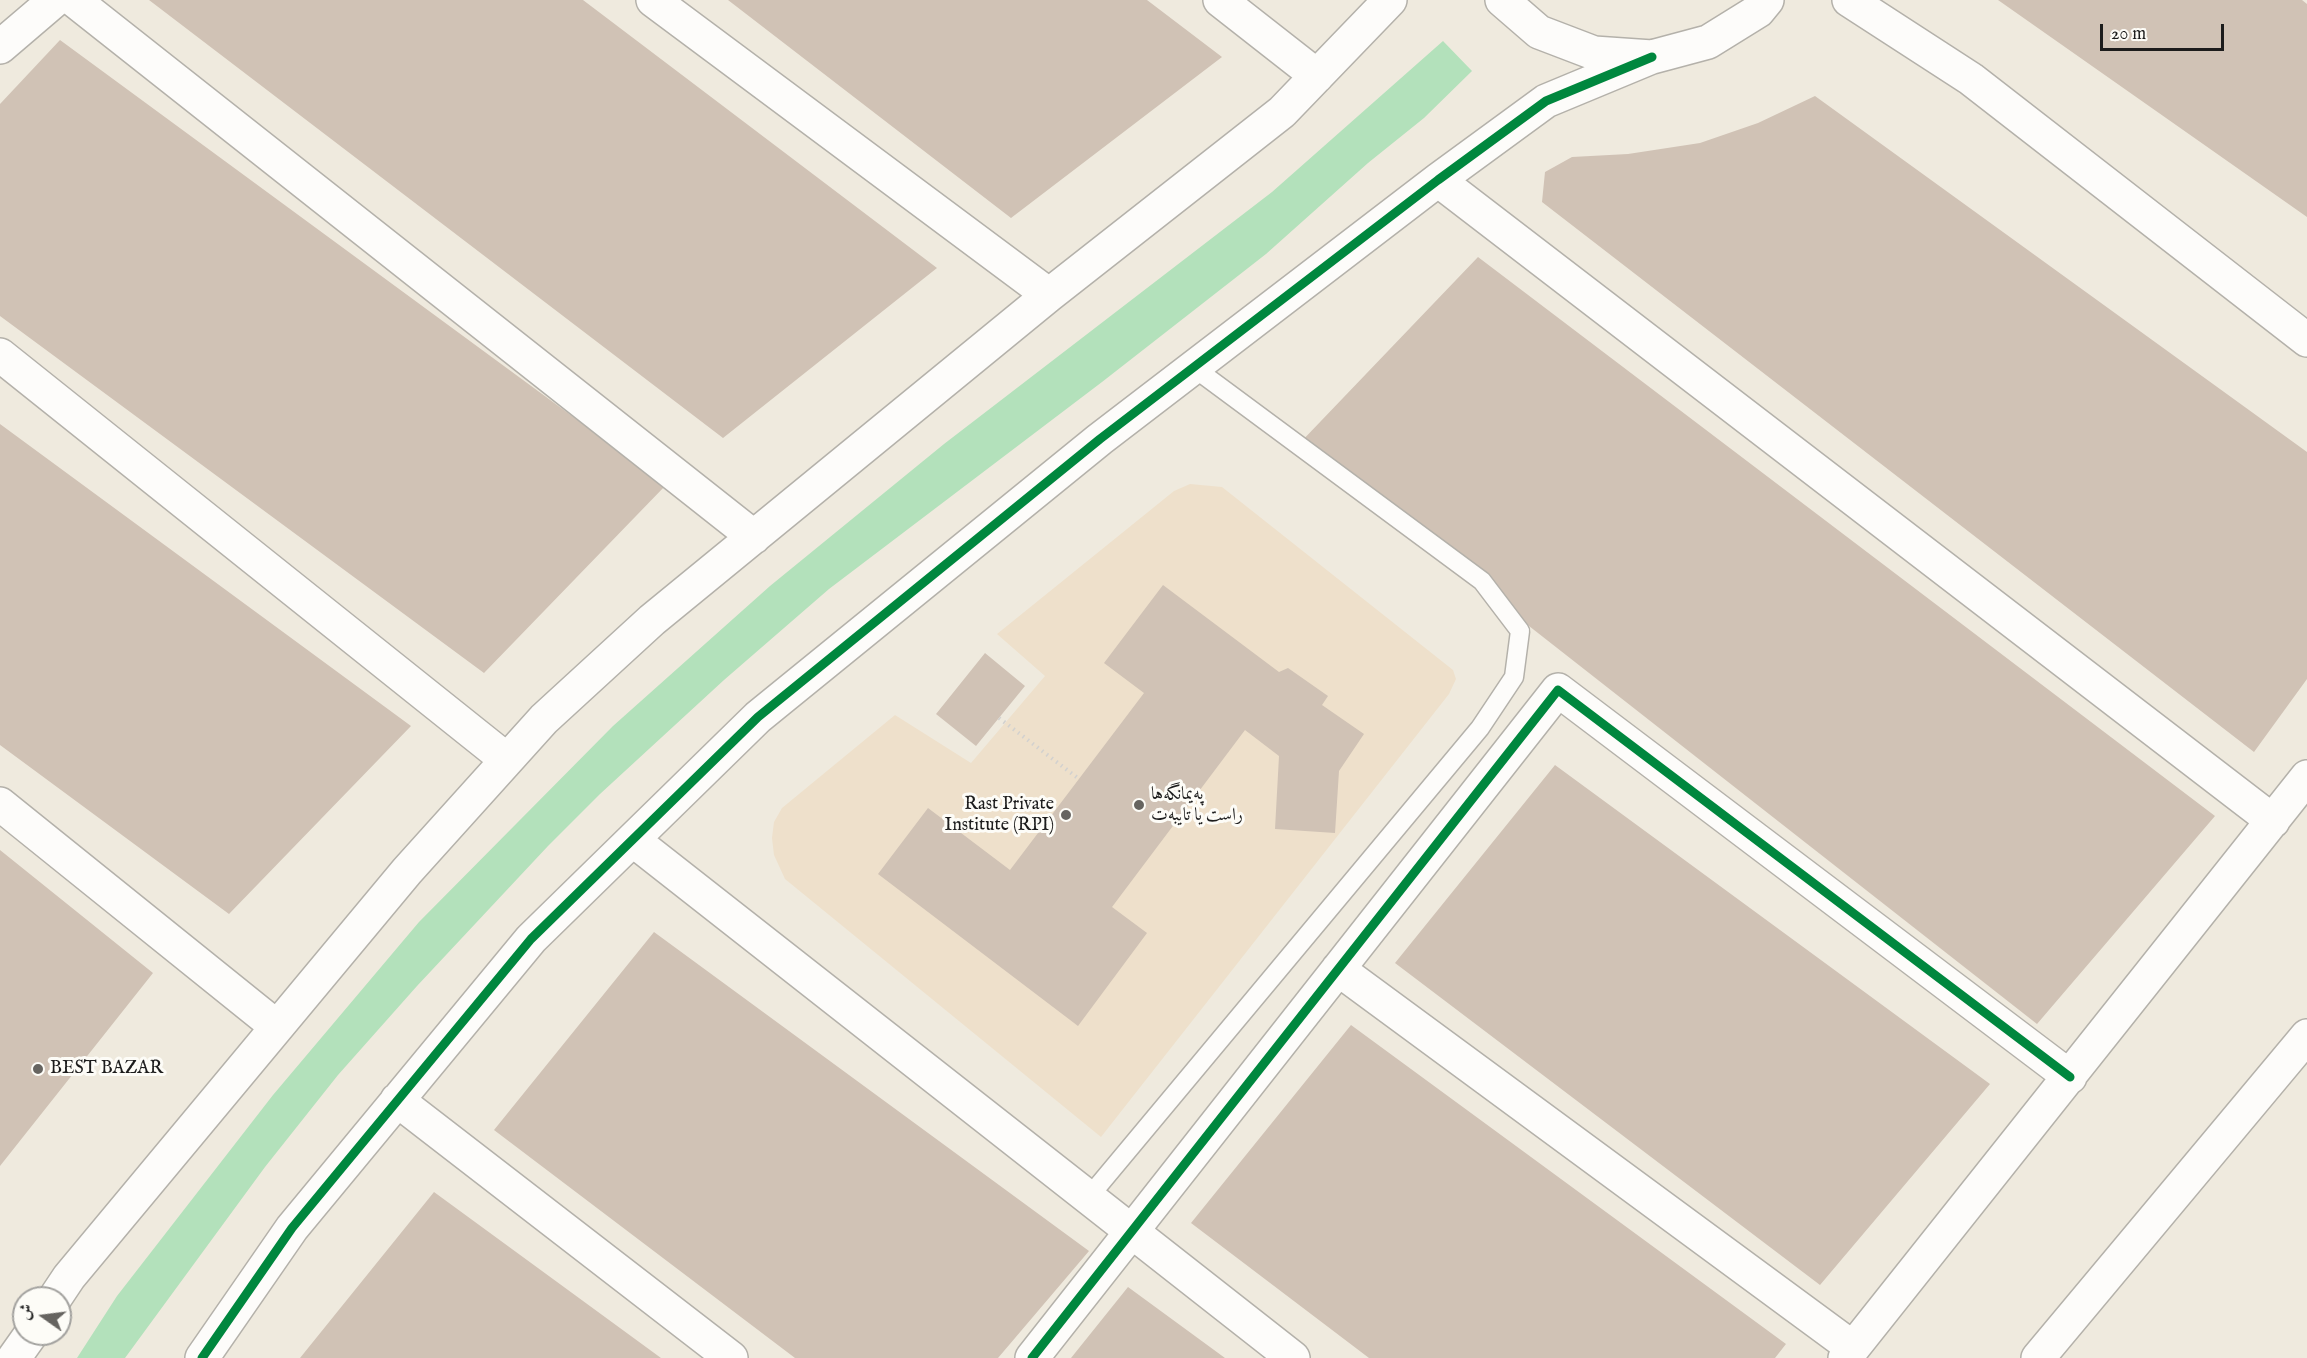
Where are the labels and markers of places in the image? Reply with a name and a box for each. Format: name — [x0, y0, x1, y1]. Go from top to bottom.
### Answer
place label: پەیمانگەها راست یا تایبەت — [1151, 784, 1243, 826]
place label: Rast Private Institute (RPI) — [944, 794, 1054, 836]
marker: پەیمانگەها راست یا تایبەت — [1132, 798, 1146, 812]
marker: Rast Private Institute (RPI) — [1059, 808, 1073, 822]
place label: BEST BAZAR — [50, 1058, 163, 1080]
marker: BEST BAZAR — [31, 1062, 45, 1076]

